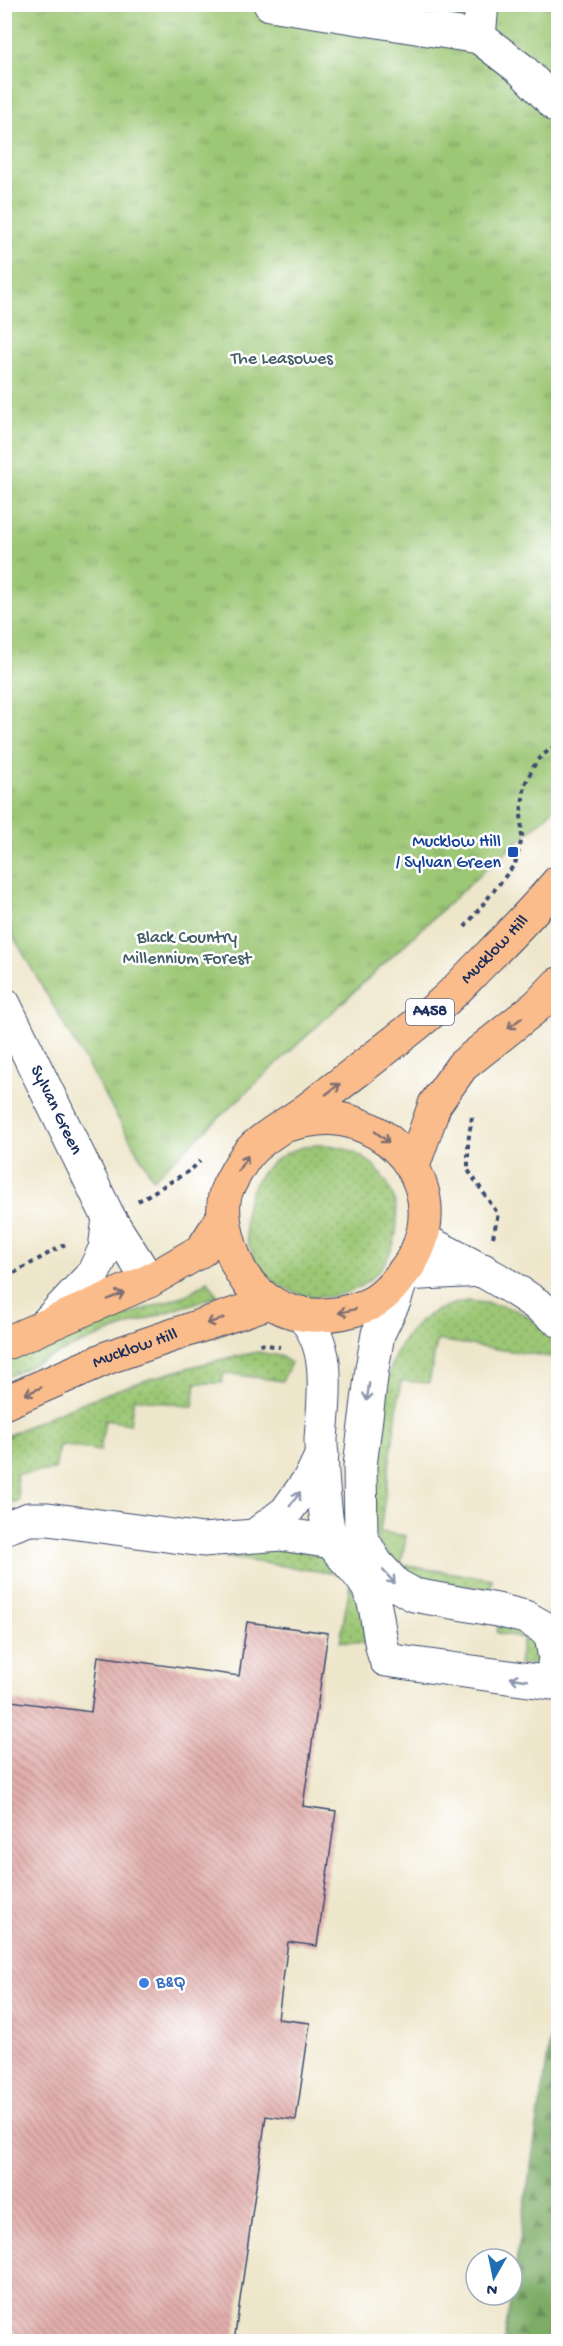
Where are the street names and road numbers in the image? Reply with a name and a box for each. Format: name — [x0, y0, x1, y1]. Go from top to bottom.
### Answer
street label: Mucklow Hill — [457, 911, 534, 989]
road number: A458 — [406, 999, 454, 1025]
street label: Sylvan Green — [25, 1062, 87, 1158]
street label: Mucklow Hill — [89, 1324, 180, 1373]

